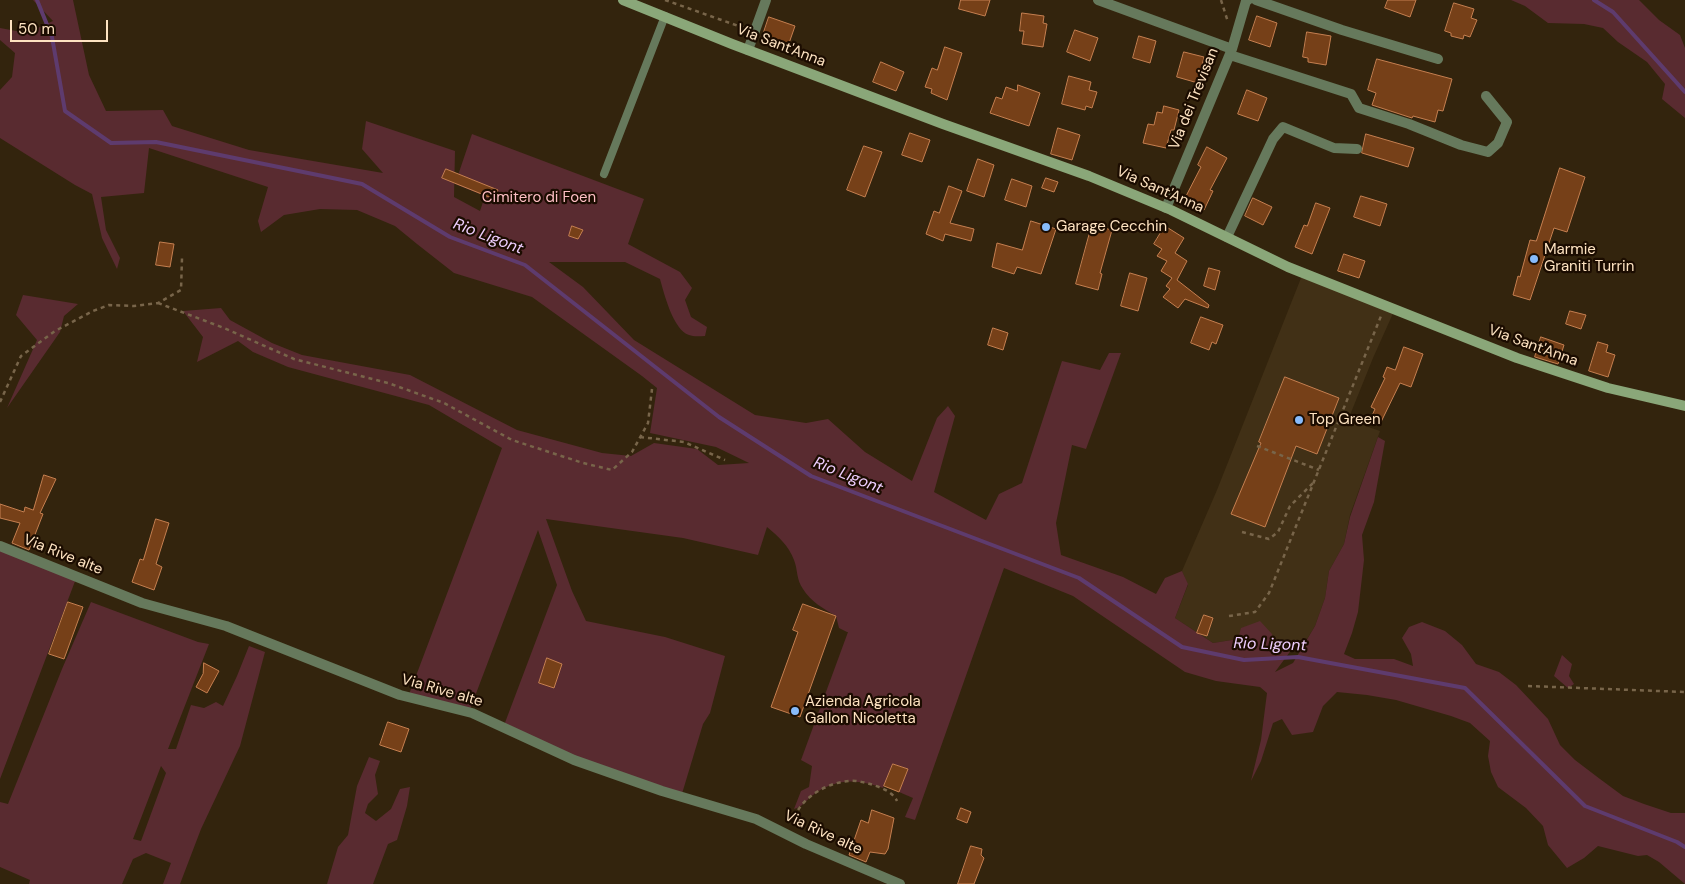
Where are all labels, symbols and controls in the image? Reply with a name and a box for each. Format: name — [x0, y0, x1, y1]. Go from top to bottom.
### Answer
scale bar — [12, 10, 110, 42]
text: 50 m — [18, 19, 55, 39]
street label: Via Sant'Anna — [734, 21, 828, 71]
street label: Via dei Trevisan — [1165, 45, 1223, 153]
street label: Via Sant'Anna — [1113, 163, 1207, 217]
park label: Cimitero di Foen — [482, 189, 596, 207]
water label: Rio Ligont — [450, 215, 526, 259]
place label: Garage Cecchin — [1056, 218, 1167, 236]
marker: Garage Cecchin — [1040, 221, 1052, 233]
place label: Marmie Graniti Turrin — [1544, 241, 1634, 276]
marker: Marmie Graniti Turrin — [1528, 253, 1540, 265]
street label: Via Sant'Anna — [1486, 321, 1580, 371]
place label: Top Green — [1309, 411, 1381, 429]
marker: Top Green — [1293, 414, 1305, 426]
water label: Rio Ligont — [810, 453, 886, 499]
street label: Via Rive alte — [21, 531, 105, 579]
water label: Rio Ligont — [1233, 634, 1307, 656]
street label: Via Rive alte — [399, 671, 485, 711]
place label: Azienda Agricola Gallon Nicoletta — [805, 693, 921, 728]
marker: Azienda Agricola Gallon Nicoletta — [789, 705, 801, 717]
street label: Via Rive alte — [781, 807, 865, 859]

